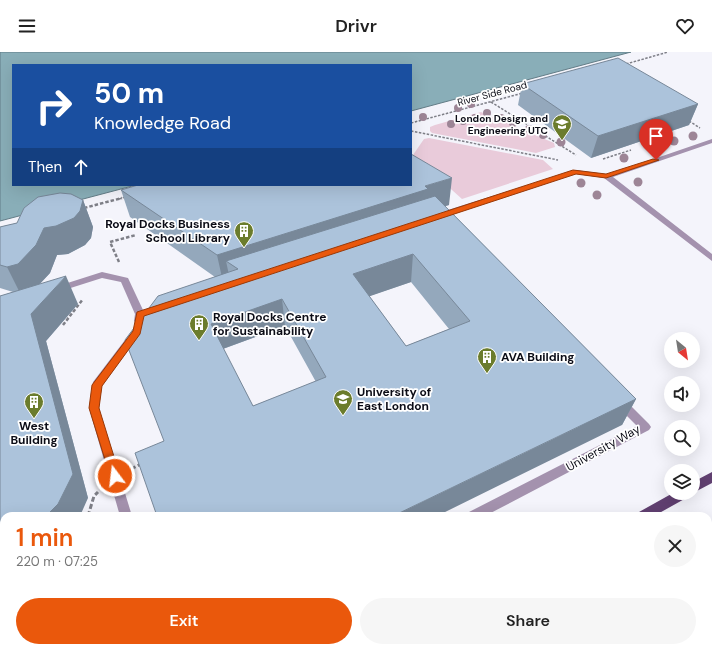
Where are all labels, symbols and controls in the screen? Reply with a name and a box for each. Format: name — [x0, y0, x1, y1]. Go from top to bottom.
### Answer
text: Drivr — [335, 14, 377, 38]
icon: menu — [16, 15, 38, 37]
icon: heart — [674, 15, 696, 37]
text: 50 m — [94, 75, 164, 112]
street label: River Side Road — [456, 78, 528, 109]
icon: right — [28, 80, 80, 132]
text: Knowledge Road — [94, 111, 231, 135]
place label: London Design and Engineering UTC — [455, 112, 548, 137]
school or university icon: London Design and Engineering UTC — [551, 113, 573, 141]
pin — [639, 119, 673, 160]
icon: arrive — [645, 125, 667, 147]
icon: ahead — [70, 156, 92, 178]
text: Then — [28, 157, 62, 177]
place label: Royal Docks Business School Library — [105, 216, 231, 246]
building icon: Royal Docks Business School Library — [233, 220, 255, 248]
place label: Royal Docks Centre for Sustainability — [213, 309, 326, 339]
building icon: Royal Docks Centre for Sustainability — [188, 313, 210, 341]
north arrow — [664, 332, 700, 368]
map controls — [664, 332, 700, 500]
building icon: AVA Building — [476, 346, 498, 374]
place label: AVA Building — [501, 349, 574, 365]
button: sound — [664, 376, 700, 412]
place label: University of East London — [357, 384, 431, 414]
school or university icon: University of East London — [332, 388, 354, 416]
building icon: West Building — [23, 391, 45, 419]
place label: West Building — [10, 418, 58, 448]
button: search — [664, 420, 700, 456]
street label: University Way — [563, 421, 643, 475]
position arrow — [94, 455, 136, 497]
button: layers — [664, 464, 700, 500]
text: 1 min — [16, 522, 73, 553]
button: close — [654, 525, 696, 567]
text: 220 m · 07:25 — [16, 553, 98, 570]
button: Exit — [16, 598, 352, 644]
button: Share — [360, 598, 696, 644]

